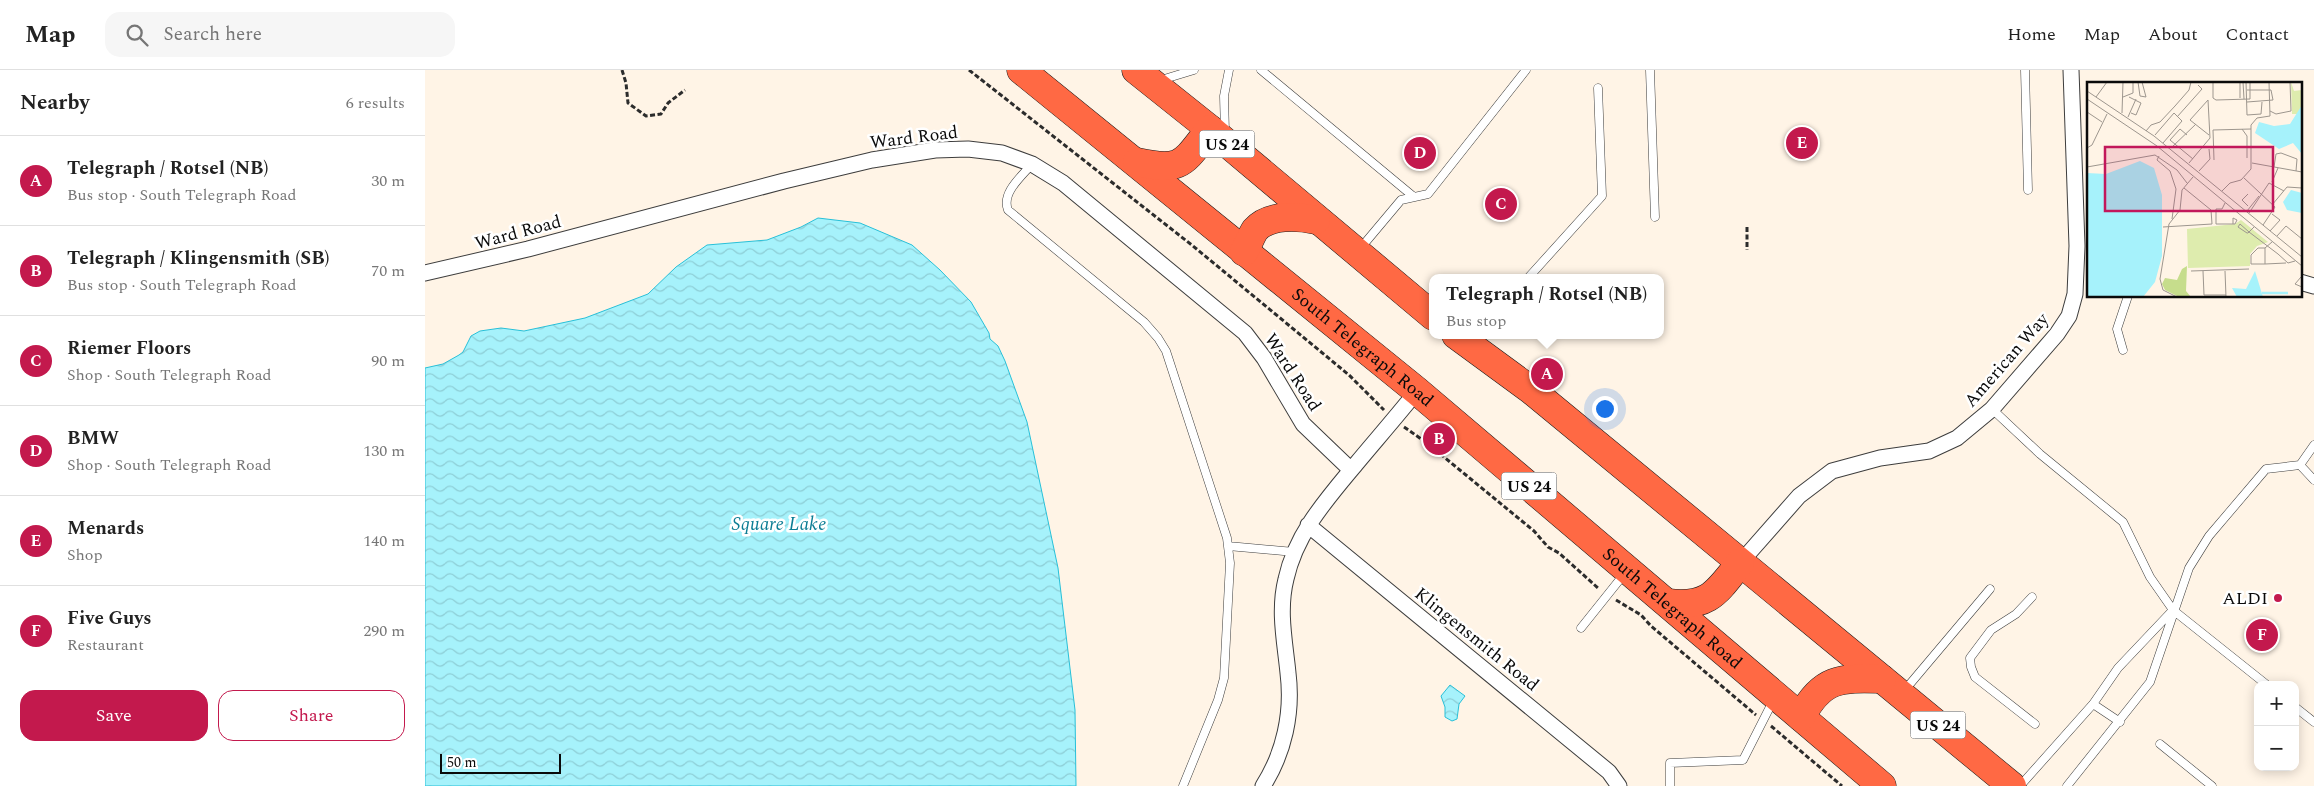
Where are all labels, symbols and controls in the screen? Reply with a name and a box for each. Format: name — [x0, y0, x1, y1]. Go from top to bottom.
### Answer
search box — [105, 12, 455, 57]
text: Map — [25, 17, 75, 53]
text: Search here — [163, 20, 262, 49]
icon: search — [123, 21, 151, 49]
text: Home — [2007, 21, 2056, 48]
text: Map — [2084, 21, 2120, 48]
text: About — [2148, 21, 2198, 48]
text: Contact — [2226, 21, 2289, 48]
inset map — [2087, 82, 2301, 298]
text: Nearby — [20, 87, 90, 119]
text: 6 results — [346, 91, 405, 115]
street label: Ward Road — [869, 119, 960, 156]
pin: E — [1786, 124, 1818, 162]
road number: US 24 — [1199, 131, 1255, 158]
pin: D — [1404, 134, 1436, 172]
text: Telegraph / Rotsel (NB) — [67, 154, 269, 183]
text: A — [30, 169, 42, 193]
text: 30 m — [371, 169, 405, 193]
text: Bus stop · South Telegraph Road — [67, 183, 297, 207]
pin: C — [1485, 185, 1517, 223]
street label: Ward Road — [472, 208, 564, 257]
text: Telegraph / Klingensmith (SB) — [67, 244, 330, 273]
text: B — [30, 259, 42, 283]
text: 70 m — [371, 259, 405, 283]
text: Bus stop · South Telegraph Road — [67, 273, 297, 297]
popup — [1429, 274, 1664, 339]
text: Telegraph / Rotsel (NB) — [1446, 280, 1647, 309]
street label: South Telegraph Road — [1285, 281, 1440, 414]
street label: American Way — [1958, 306, 2056, 414]
text: Bus stop — [1446, 309, 1506, 333]
street label: Ward Road — [1257, 328, 1328, 417]
text: Riemer Floors — [67, 334, 191, 363]
text: C — [30, 349, 42, 373]
text: 90 m — [371, 349, 405, 373]
pin: A — [1531, 355, 1563, 393]
text: Shop · South Telegraph Road — [67, 363, 271, 387]
your location — [1592, 396, 1618, 422]
pin: B — [1423, 420, 1455, 458]
text: BMW — [67, 424, 119, 453]
text: D — [30, 439, 42, 463]
text: 130 m — [363, 439, 405, 463]
text: Shop · South Telegraph Road — [67, 453, 271, 477]
road number: US 24 — [1501, 472, 1557, 500]
water label: Square Lake — [732, 510, 826, 539]
text: Menards — [67, 514, 144, 543]
text: E — [31, 529, 41, 553]
text: 140 m — [363, 529, 405, 553]
street label: South Telegraph Road — [1596, 541, 1748, 676]
text: Shop — [67, 543, 103, 567]
street label: Klingensmith Road — [1409, 581, 1545, 698]
place label: ALDI — [2222, 585, 2268, 612]
marker: ALDI — [2272, 592, 2284, 604]
text: Five Guys — [67, 604, 152, 633]
pin: F — [2246, 616, 2278, 654]
text: F — [31, 619, 41, 643]
text: 290 m — [363, 619, 405, 643]
text: Restaurant — [67, 633, 144, 657]
map controls — [2254, 681, 2299, 771]
button: + — [2254, 681, 2299, 726]
button: Save — [20, 690, 208, 741]
button: Share — [218, 690, 405, 741]
road number: US 24 — [1911, 712, 1965, 738]
button: − — [2254, 726, 2299, 771]
scale bar — [440, 751, 561, 774]
text: 50 m — [447, 752, 477, 773]

